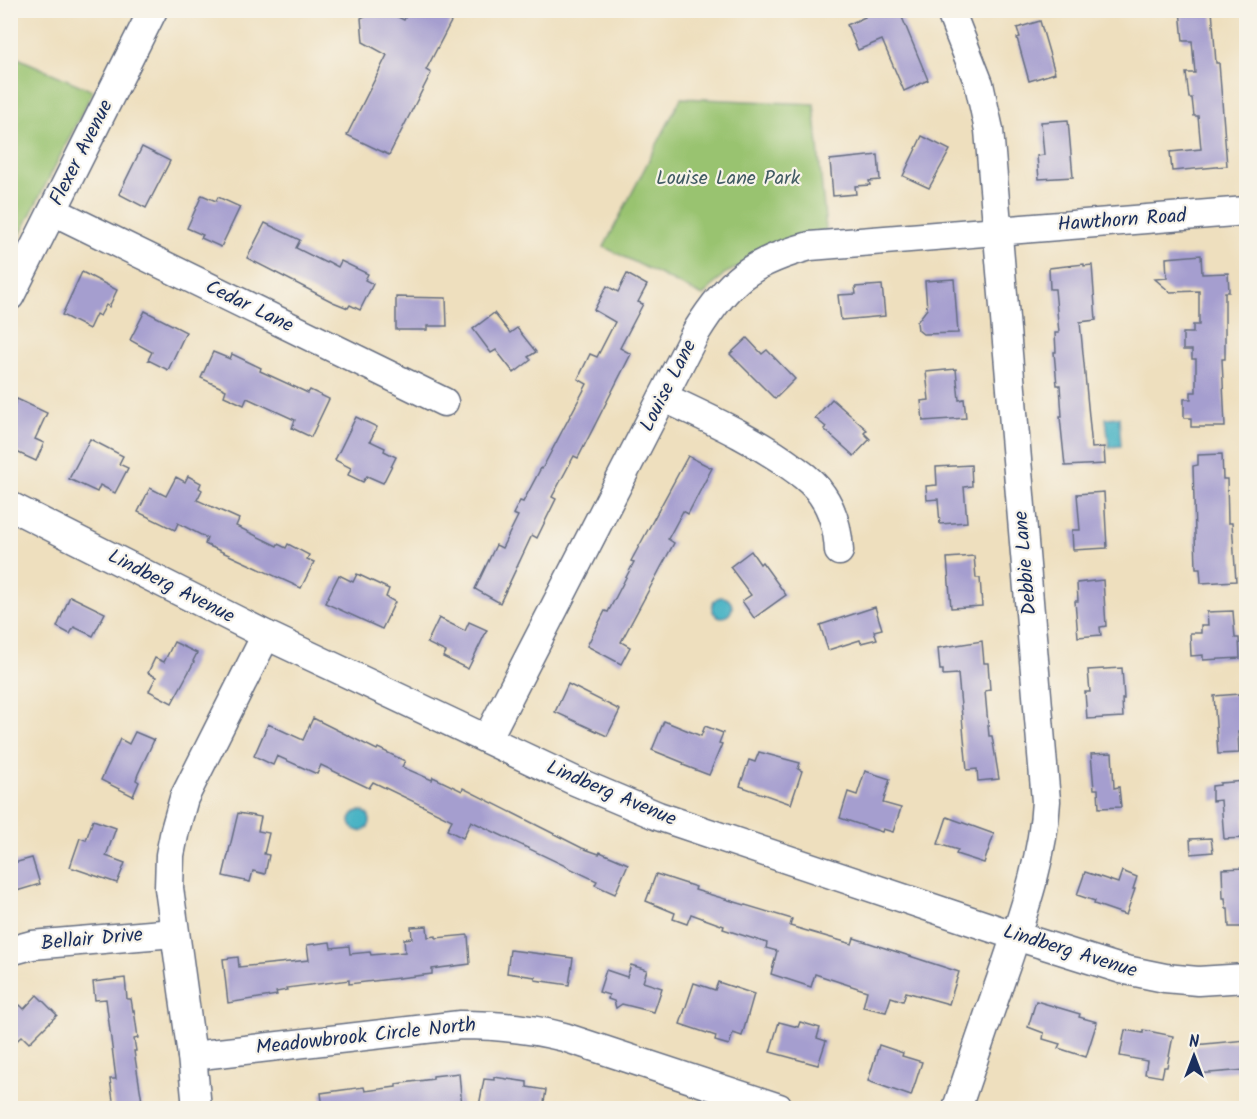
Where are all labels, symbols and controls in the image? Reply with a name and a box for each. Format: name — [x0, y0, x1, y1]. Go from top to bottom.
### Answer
street label: Flexer Avenue — [42, 94, 122, 212]
park label: Louise Lane Park — [656, 163, 801, 195]
street label: Hawthorn Road — [1056, 200, 1189, 241]
street label: Cedar Lane — [199, 272, 299, 342]
street label: Louise Lane — [632, 334, 706, 438]
street label: Debbie Lane — [1006, 509, 1046, 617]
street label: Lindberg Avenue — [102, 541, 240, 633]
street label: Lindberg Avenue — [541, 752, 681, 836]
street label: Lindberg Avenue — [999, 916, 1141, 988]
street label: Bellair Drive — [40, 920, 144, 960]
street label: Meadowbrook Circle North — [254, 1010, 478, 1064]
north arrow — [1164, 1026, 1224, 1086]
text: N — [1189, 1030, 1199, 1055]

